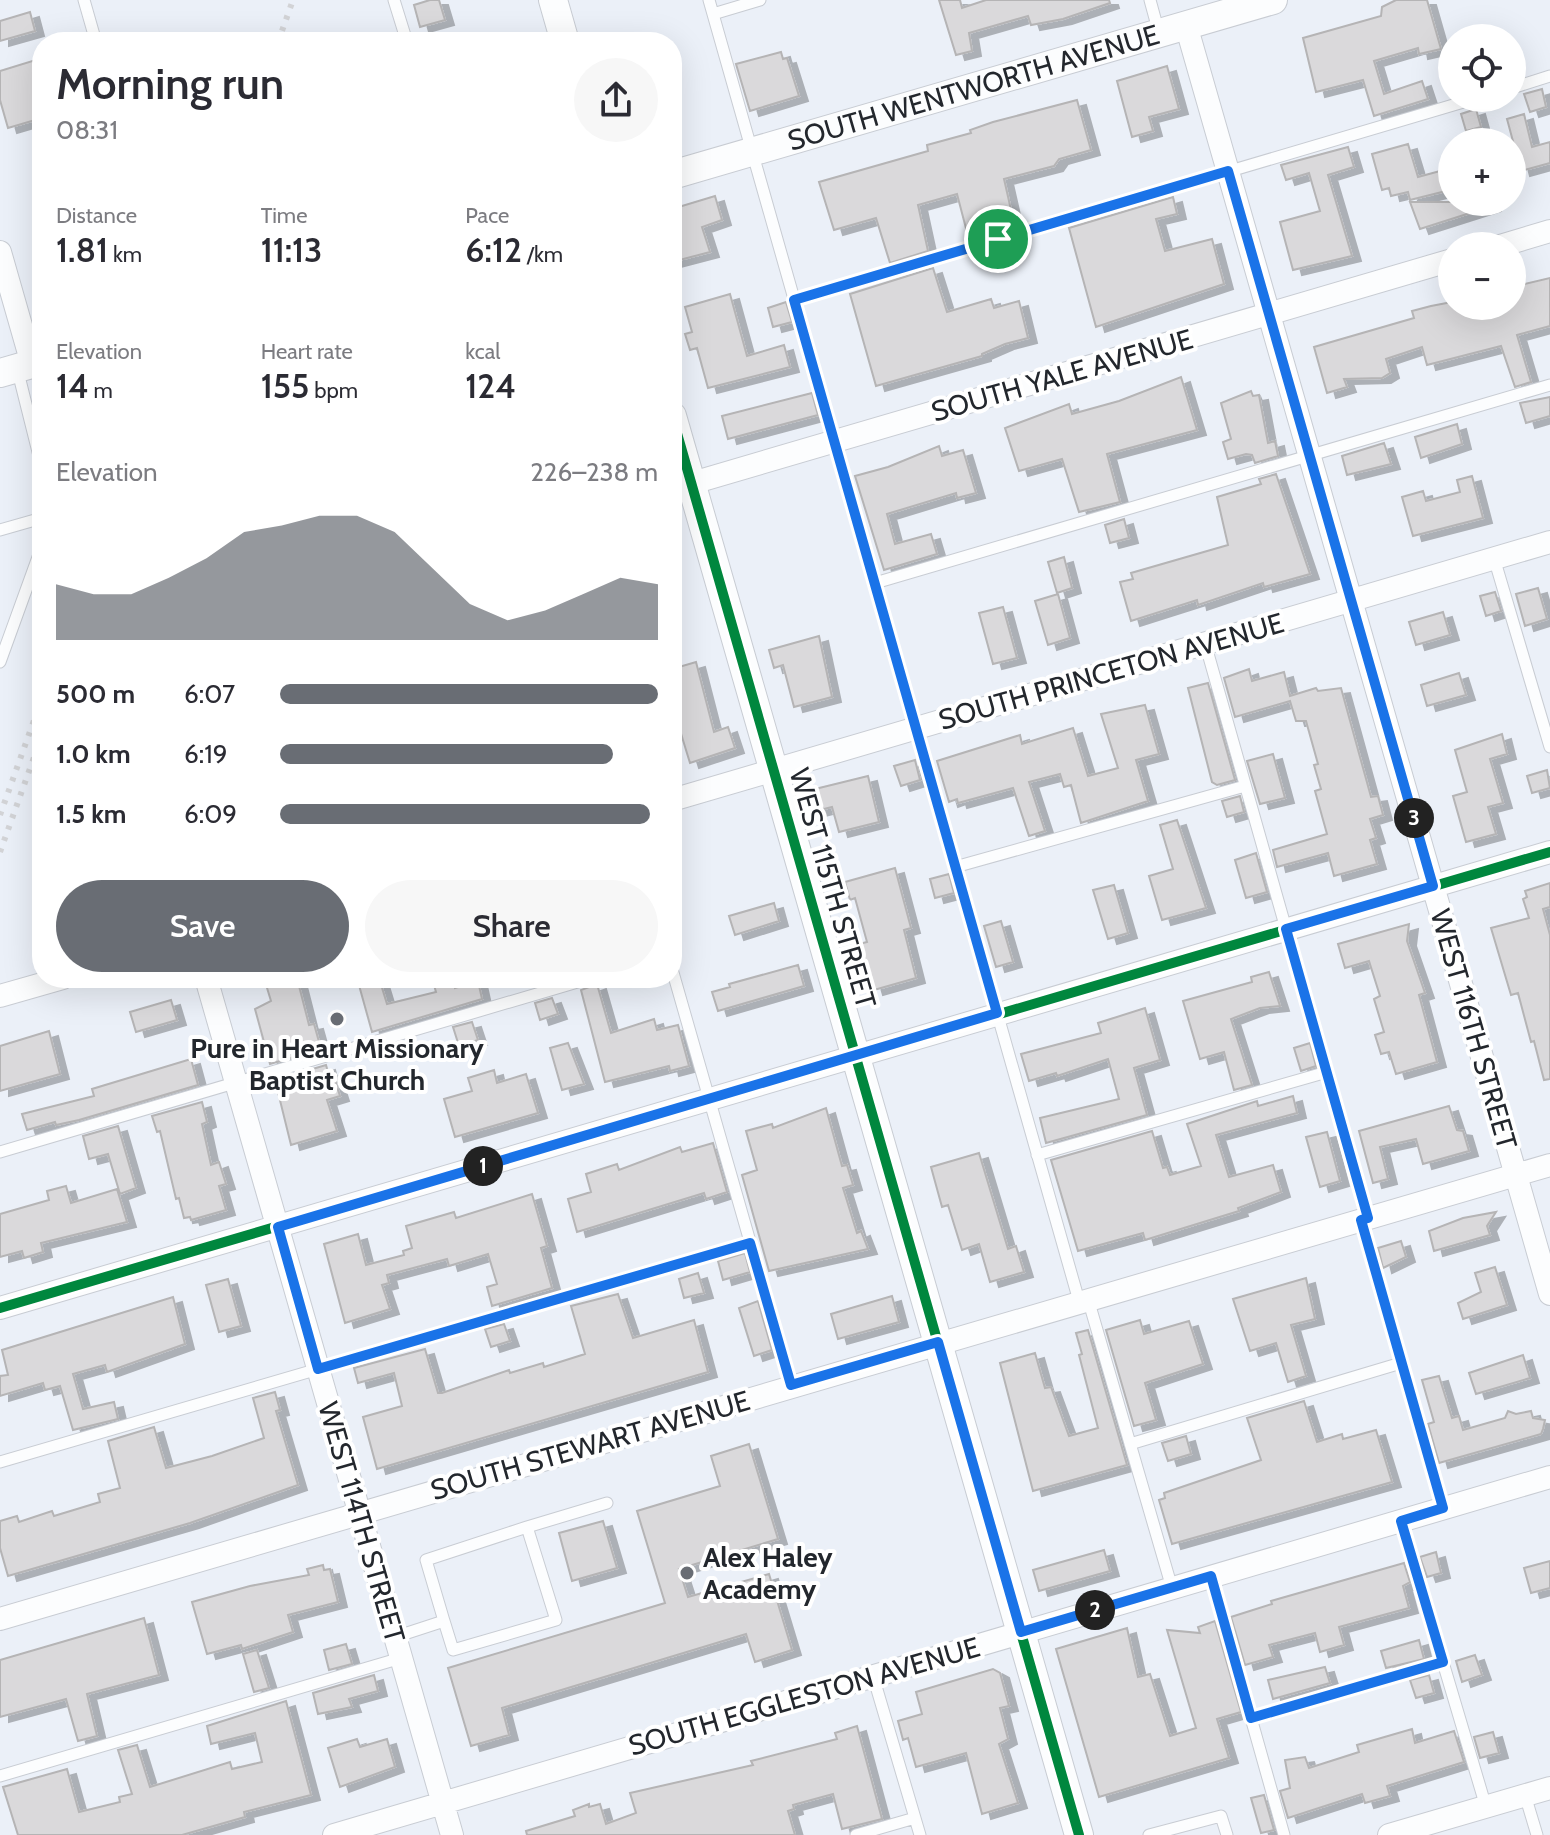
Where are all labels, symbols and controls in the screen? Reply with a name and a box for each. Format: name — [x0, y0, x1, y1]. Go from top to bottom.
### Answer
street label: SOUTH WENTWORTH AVENUE — [784, 17, 1163, 157]
map controls — [1438, 24, 1526, 320]
button: locate — [1438, 24, 1526, 112]
text: Morning run — [56, 57, 284, 110]
button: share — [574, 58, 658, 142]
text: 08:31 — [56, 114, 118, 146]
button: + — [1438, 128, 1526, 216]
text: Distance — [56, 202, 137, 229]
text: Time — [261, 202, 307, 229]
text: Pace — [465, 202, 509, 229]
pin — [964, 205, 1032, 273]
icon: arrive — [976, 217, 1020, 261]
text: 1.81 — [56, 229, 108, 271]
text: 11:13 — [261, 229, 322, 271]
text: 6:12 — [465, 229, 522, 271]
button: − — [1438, 232, 1526, 320]
text: km — [108, 241, 142, 268]
text: /km — [522, 241, 563, 268]
street label: SOUTH YALE AVENUE — [927, 321, 1197, 429]
text: Elevation — [56, 338, 142, 365]
text: Heart rate — [261, 338, 353, 365]
text: kcal — [465, 338, 500, 365]
text: 14 — [56, 365, 89, 407]
text: 155 — [261, 365, 309, 407]
text: 124 — [465, 365, 516, 407]
text: m — [89, 377, 113, 404]
text: bpm — [309, 377, 358, 404]
text: Elevation — [56, 456, 158, 488]
text: 226–238 m — [530, 456, 658, 488]
street label: SOUTH PRINCETON AVENUE — [934, 605, 1288, 737]
text: 500 m — [56, 678, 135, 710]
text: 6:07 — [184, 678, 235, 710]
text: 1.0 km — [56, 738, 131, 770]
text: 6:19 — [184, 738, 227, 770]
street label: WEST 115TH STREET — [782, 764, 884, 1012]
text: 1.5 km — [56, 798, 126, 830]
text: 6:09 — [184, 798, 237, 830]
pin: 3 — [1394, 798, 1434, 838]
text: 3 — [1408, 804, 1420, 831]
button: Save — [56, 880, 349, 972]
button: Share — [365, 880, 658, 972]
street label: WEST 116TH STREET — [1423, 905, 1525, 1153]
marker: Pure in Heart Missionary Baptist Church — [328, 1010, 346, 1028]
place label: Pure in Heart Missionary Baptist Church — [190, 1031, 484, 1097]
pin: 1 — [463, 1146, 503, 1186]
text: 1 — [479, 1152, 487, 1179]
street label: SOUTH STEWART AVENUE — [427, 1383, 753, 1507]
street label: WEST 114TH STREET — [311, 1398, 413, 1646]
place label: Alex Haley Academy — [703, 1540, 832, 1606]
marker: Alex Haley Academy — [678, 1564, 696, 1582]
pin: 2 — [1075, 1590, 1115, 1630]
text: 2 — [1089, 1596, 1101, 1623]
street label: SOUTH EGGLESTON AVENUE — [625, 1630, 983, 1762]

